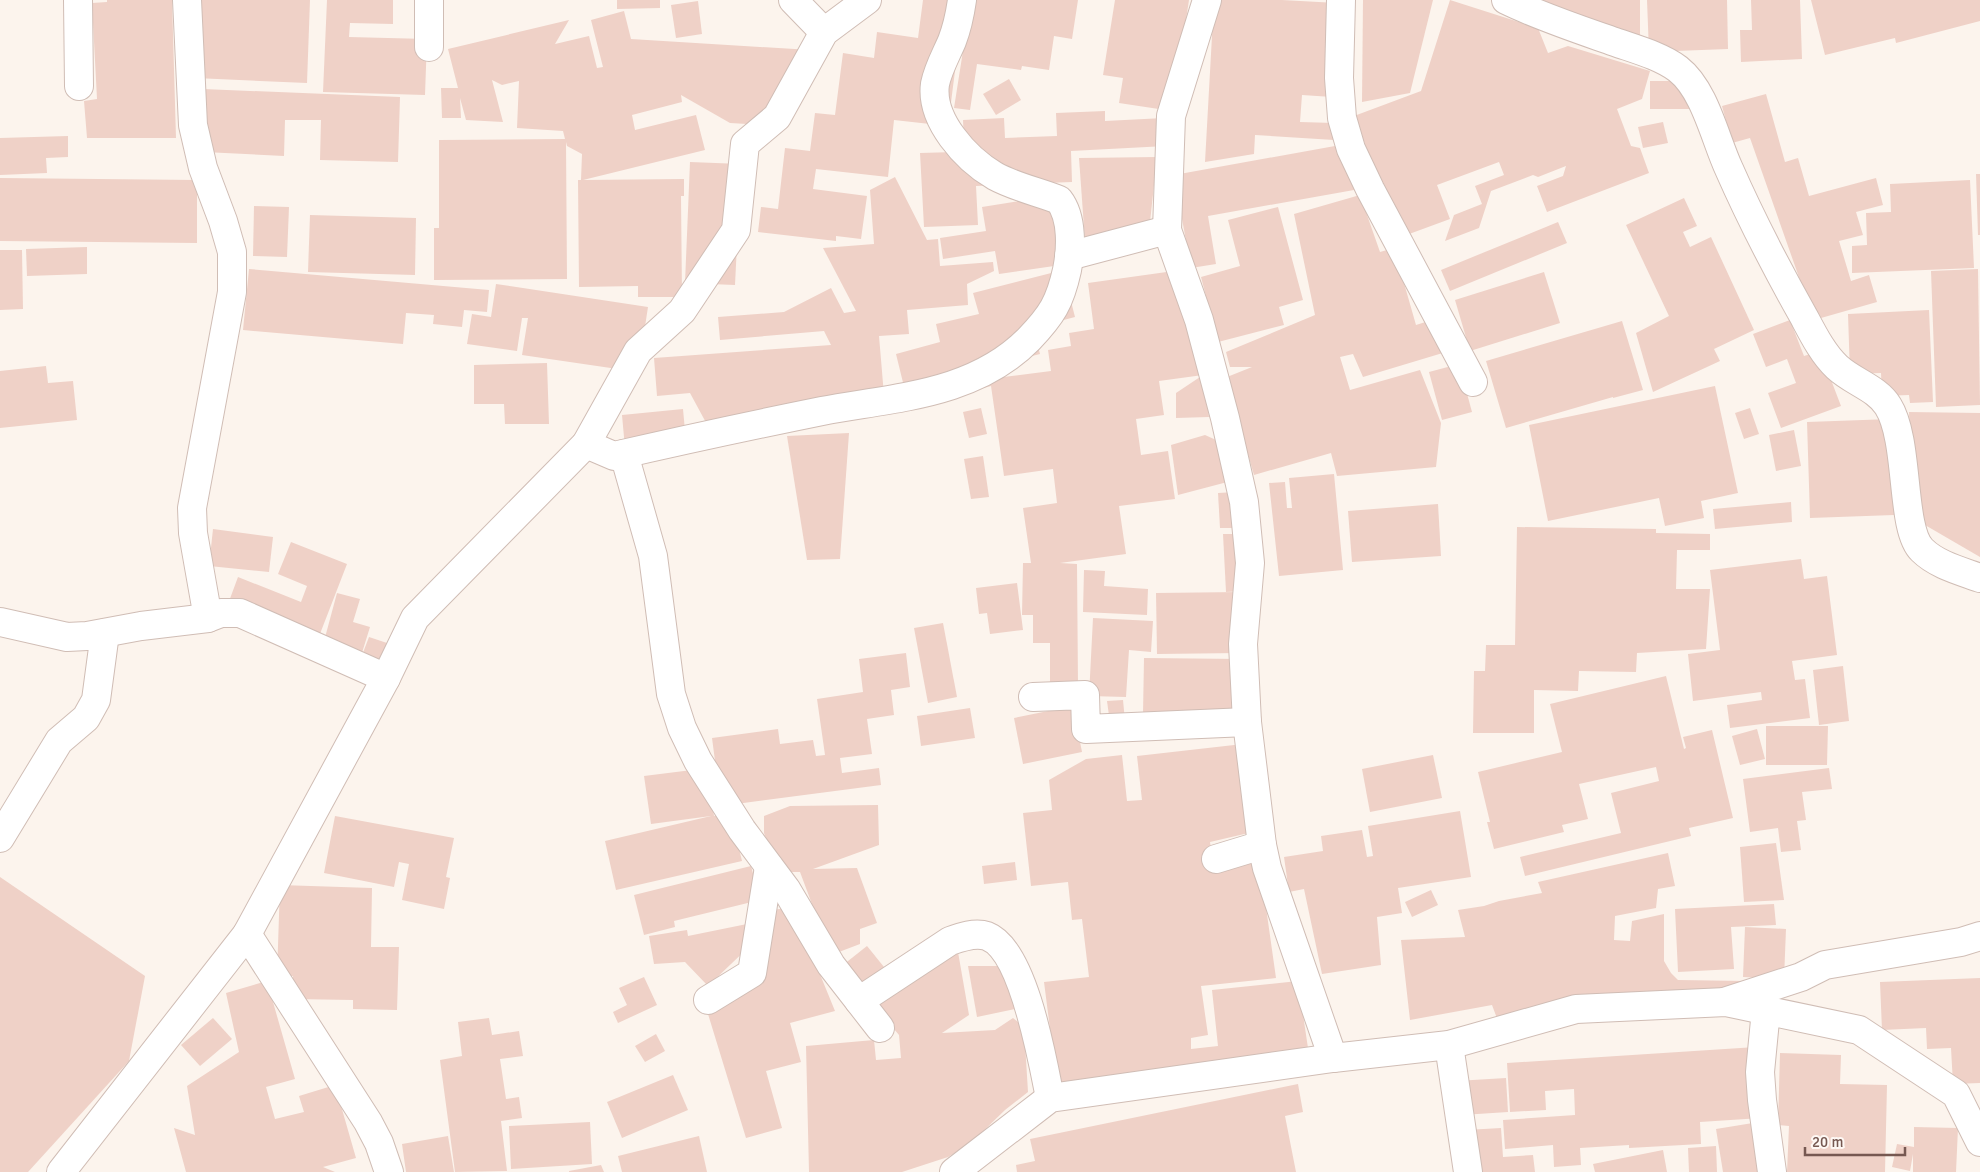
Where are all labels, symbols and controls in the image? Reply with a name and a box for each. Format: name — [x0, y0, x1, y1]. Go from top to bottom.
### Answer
scale bar — [1805, 1124, 1905, 1156]
text: 20 m — [1812, 1133, 1843, 1151]

